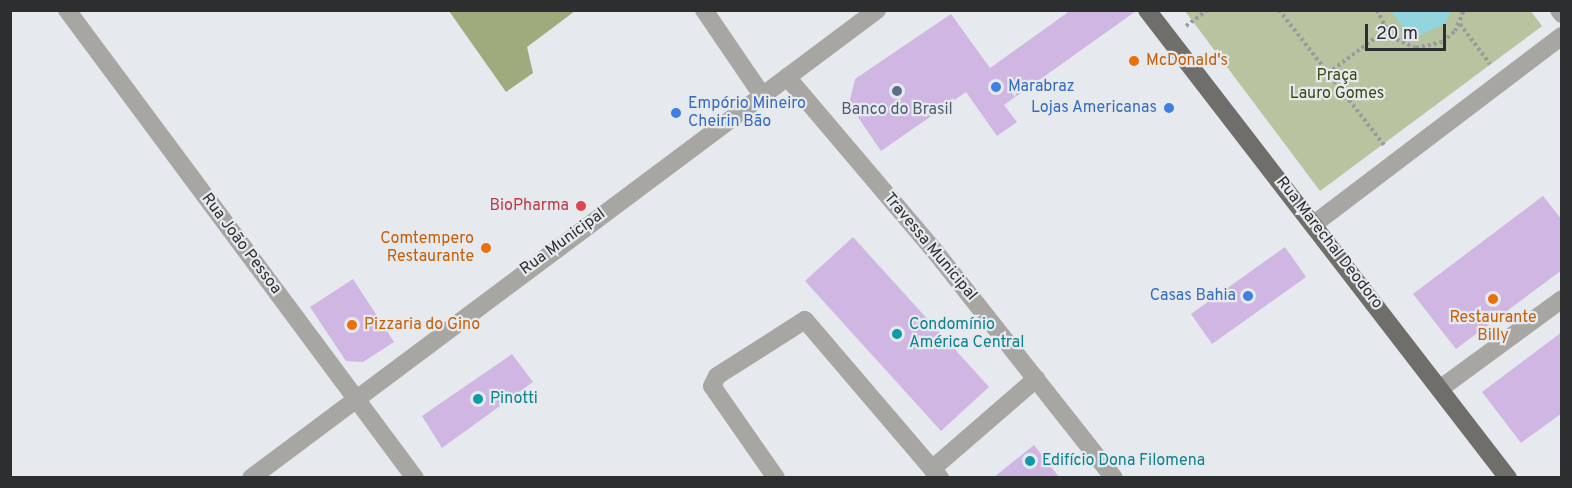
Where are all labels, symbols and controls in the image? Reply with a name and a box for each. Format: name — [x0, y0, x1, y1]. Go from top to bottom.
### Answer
scale bar — [1368, 12, 1449, 50]
text: 20 m — [1376, 23, 1418, 46]
place label: McDonald's — [1146, 51, 1228, 71]
marker: McDonald's — [1127, 54, 1141, 68]
park label: Praça Lauro Gomes — [1290, 66, 1384, 104]
place label: Marabraz — [1008, 77, 1075, 97]
marker: Marabraz — [989, 80, 1003, 94]
marker: Banco do Brasil — [890, 84, 904, 98]
place label: Empório Mineiro Cheirin Bão — [688, 94, 806, 132]
place label: Lojas Americanas — [1030, 98, 1157, 118]
place label: Banco do Brasil — [841, 100, 953, 120]
marker: Lojas Americanas — [1162, 101, 1176, 115]
marker: Empório Mineiro Cheirin Bão — [669, 106, 683, 120]
street label: Rua Marechal Deodoro — [1271, 173, 1387, 313]
street label: Travessa Municipal — [879, 189, 981, 305]
street label: Rua João Pessoa — [197, 190, 285, 298]
place label: BioPharma — [490, 196, 569, 216]
marker: BioPharma — [574, 199, 588, 213]
street label: Rua Municipal — [517, 205, 609, 279]
place label: Comtempero Restaurante — [380, 229, 474, 267]
marker: Comtempero Restaurante — [479, 241, 493, 255]
place label: Casas Bahia — [1150, 286, 1236, 306]
marker: Casas Bahia — [1241, 289, 1255, 303]
marker: Restaurante Billy — [1486, 292, 1500, 306]
place label: Restaurante Billy — [1449, 308, 1537, 346]
place label: Pizzaria do Gino — [364, 315, 480, 335]
place label: Condomínio América Central — [909, 315, 1024, 353]
marker: Pizzaria do Gino — [345, 318, 359, 332]
marker: Condomínio América Central — [890, 327, 904, 341]
place label: Pinotti — [490, 389, 538, 409]
marker: Pinotti — [471, 392, 485, 406]
place label: Edifício Dona Filomena — [1042, 451, 1205, 471]
marker: Edifício Dona Filomena — [1023, 454, 1037, 468]

